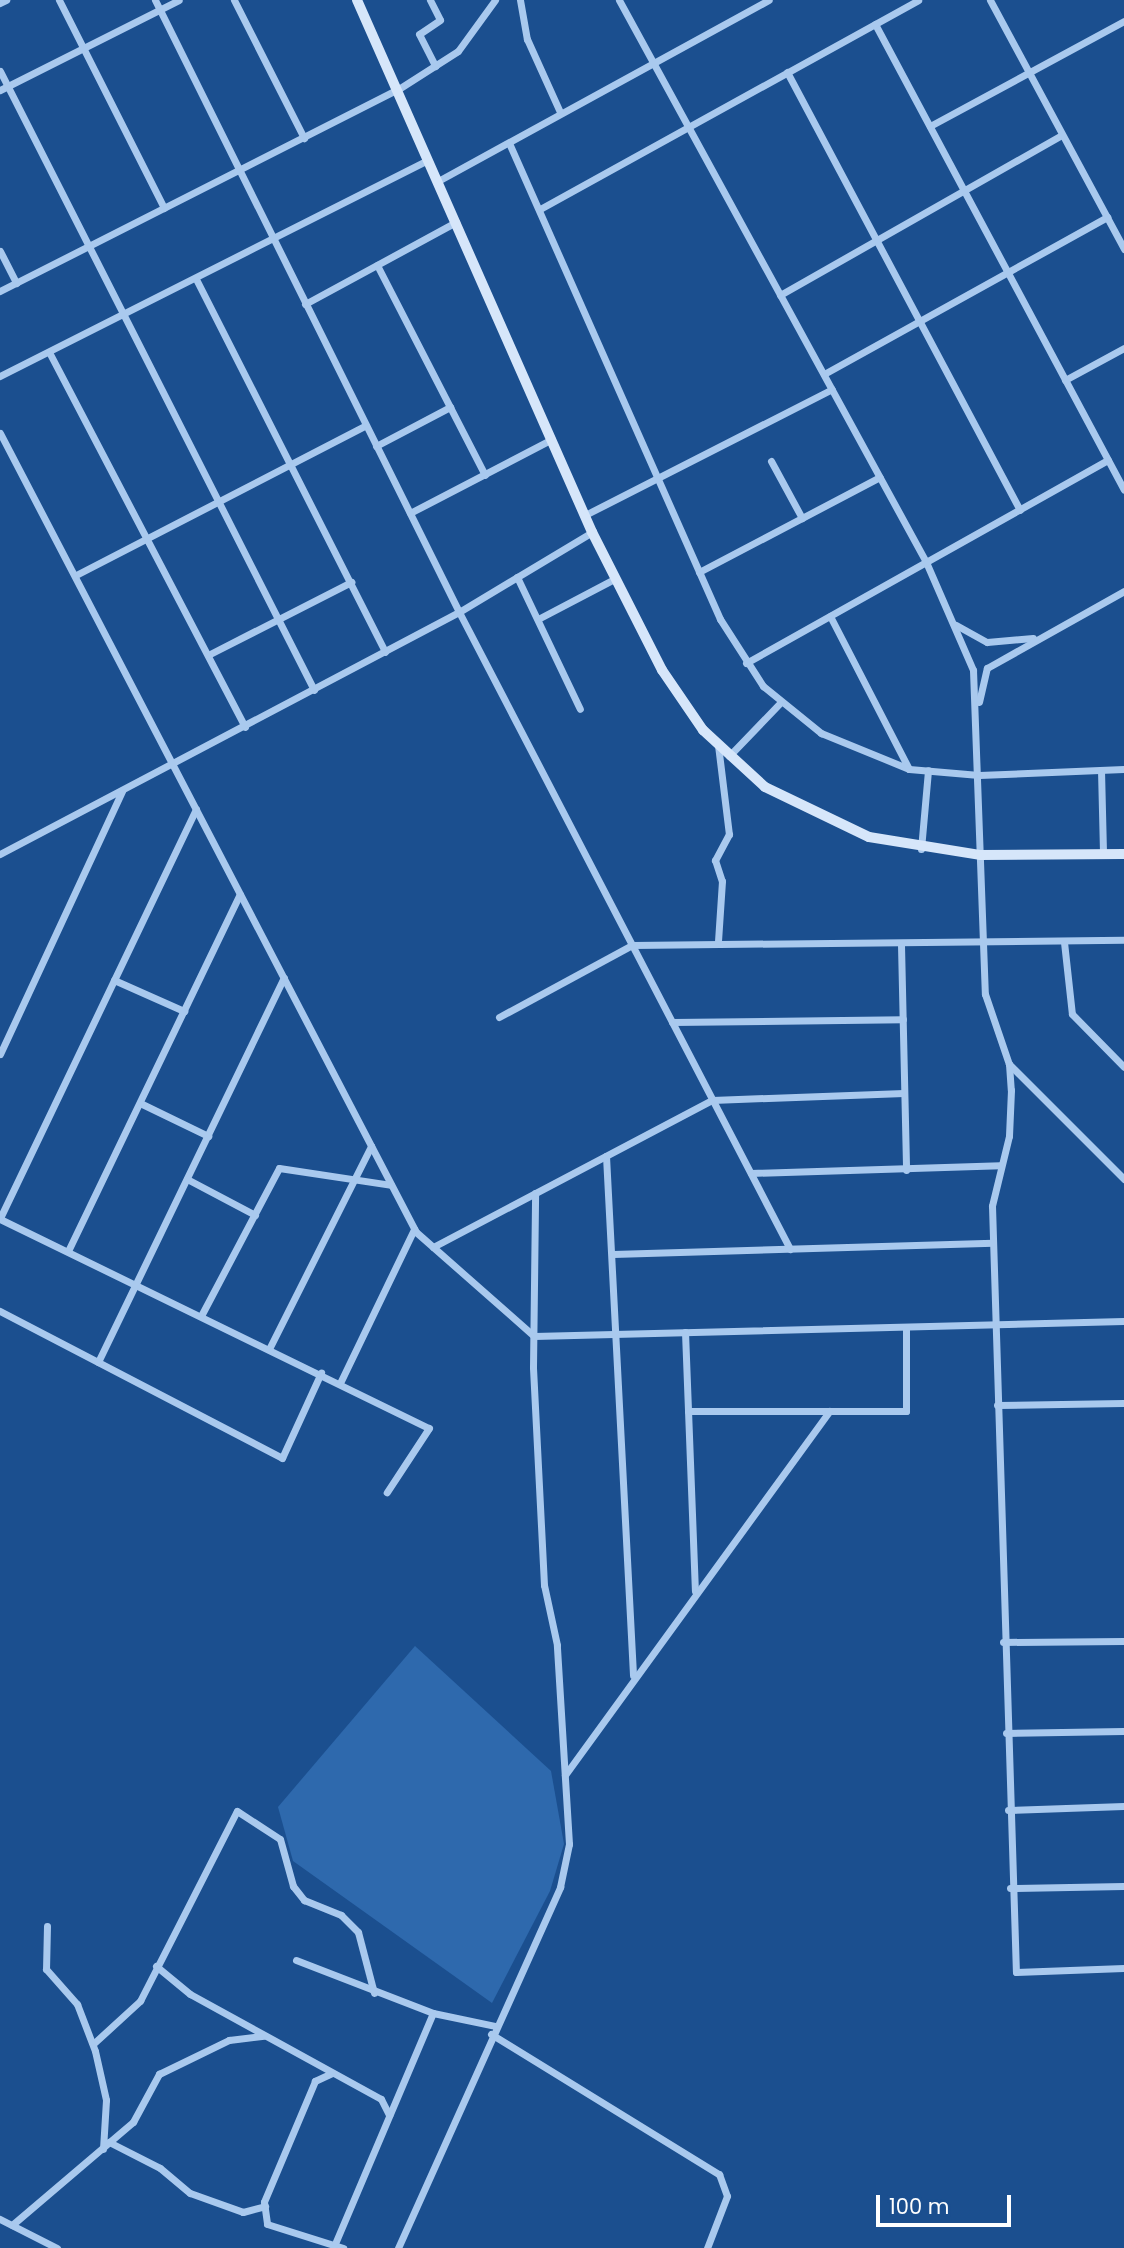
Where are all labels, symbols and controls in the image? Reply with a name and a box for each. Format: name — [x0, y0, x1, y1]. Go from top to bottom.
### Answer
scale bar — [879, 2182, 1014, 2226]
text: 100 m — [889, 2192, 949, 2221]

